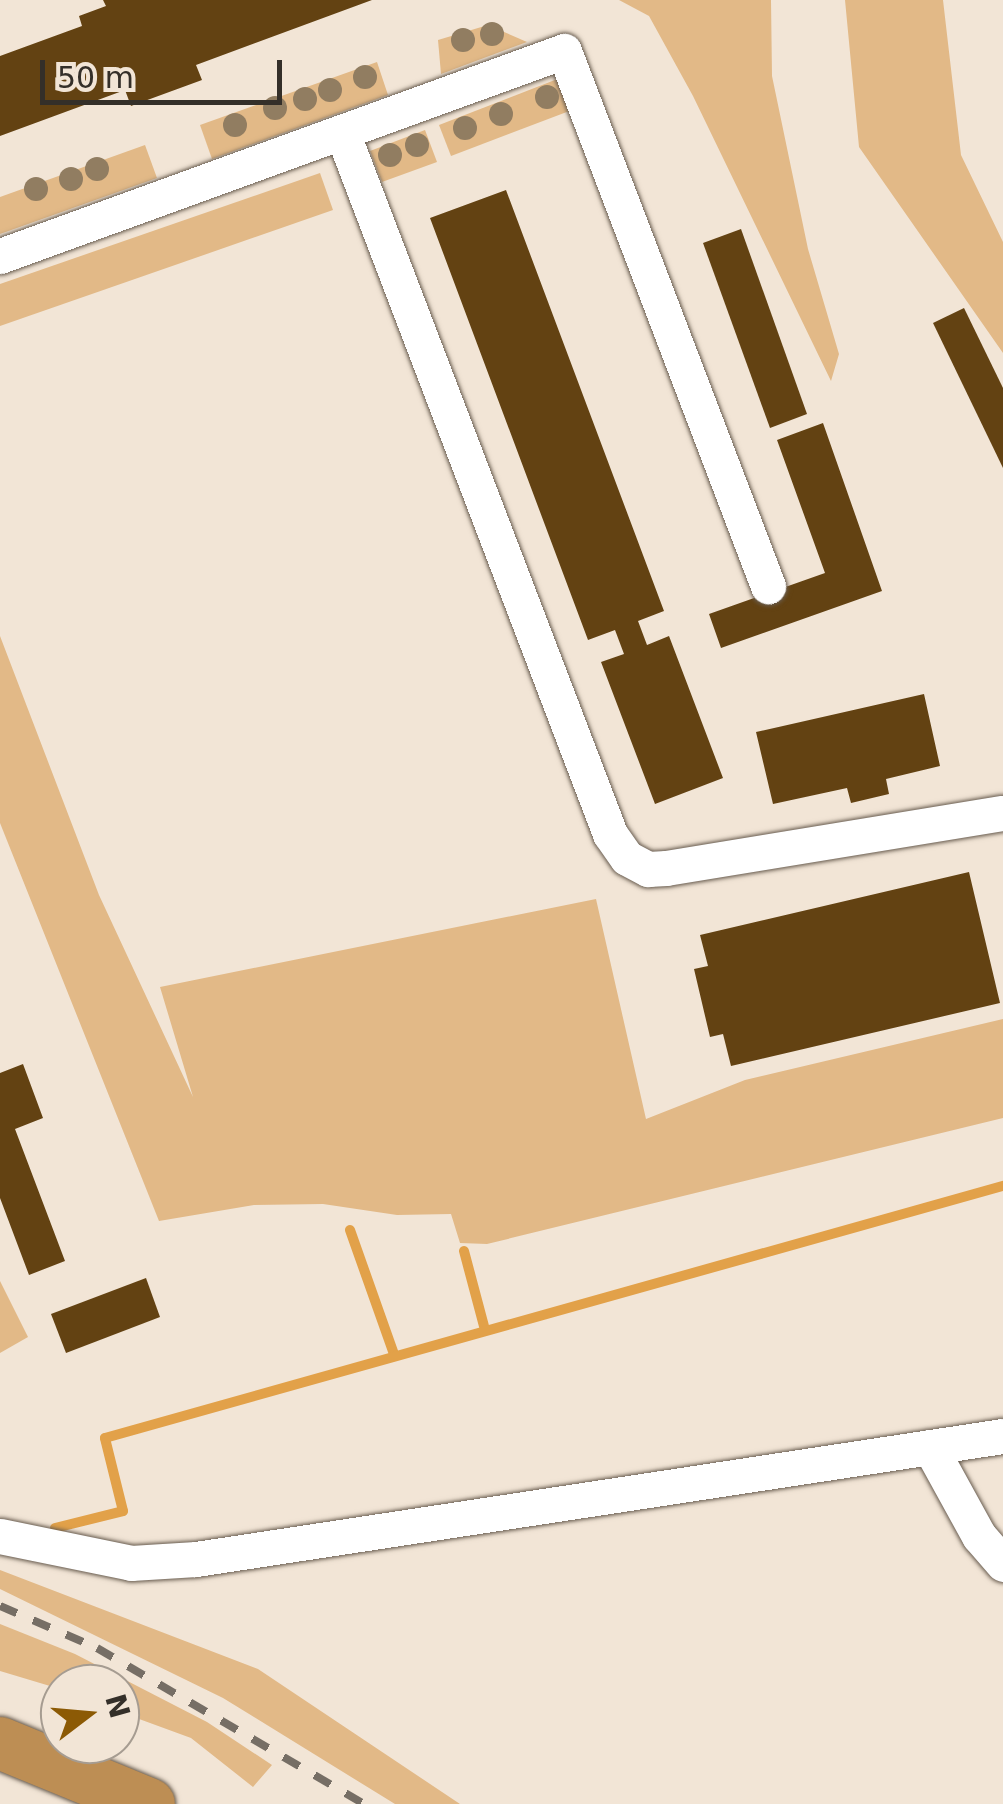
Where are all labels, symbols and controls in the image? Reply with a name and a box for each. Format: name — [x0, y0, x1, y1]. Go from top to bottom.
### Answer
scale bar — [45, 40, 288, 102]
text: 50 m — [57, 60, 134, 95]
north arrow — [40, 1664, 140, 1764]
text: N — [98, 1690, 136, 1722]

